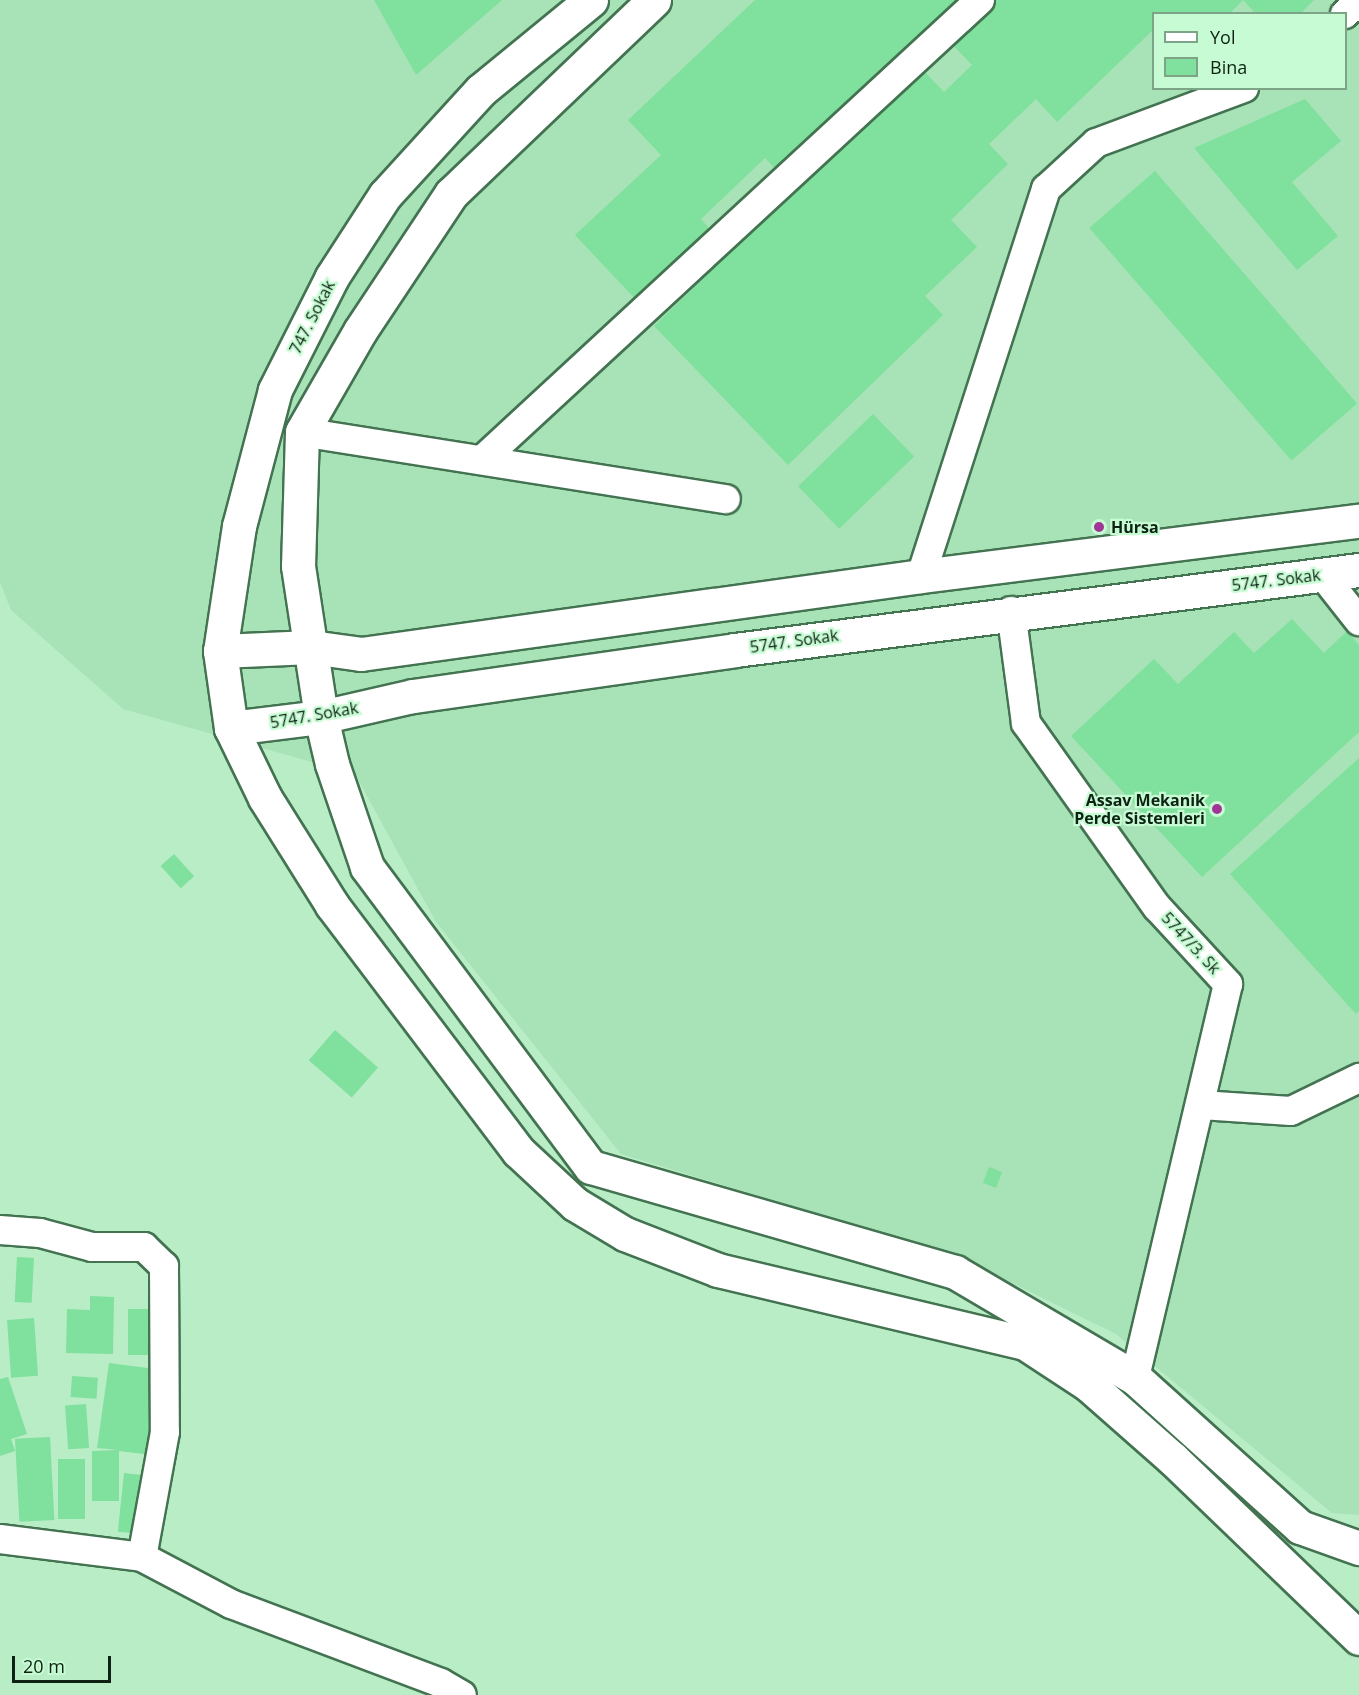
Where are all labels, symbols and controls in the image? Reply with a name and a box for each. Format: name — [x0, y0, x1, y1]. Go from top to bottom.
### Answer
legend — [1152, 12, 1347, 90]
text: Yol — [1210, 25, 1235, 49]
text: Bina — [1210, 55, 1247, 79]
street label: 747. Sokak — [285, 277, 339, 357]
place label: Hürsa — [1111, 517, 1159, 537]
marker: Hürsa — [1092, 520, 1106, 534]
street label: 5747. Sokak — [1231, 565, 1321, 595]
street label: 5747. Sokak — [749, 625, 839, 657]
street label: 5747. Sokak — [268, 698, 360, 732]
place label: Assav Mekanik Perde Sistemleri — [1074, 790, 1205, 828]
marker: Assav Mekanik Perde Sistemleri — [1210, 802, 1224, 816]
street label: 5747/3. Sk — [1158, 908, 1224, 978]
scale bar — [15, 1644, 114, 1682]
text: 20 m — [23, 1654, 65, 1678]

